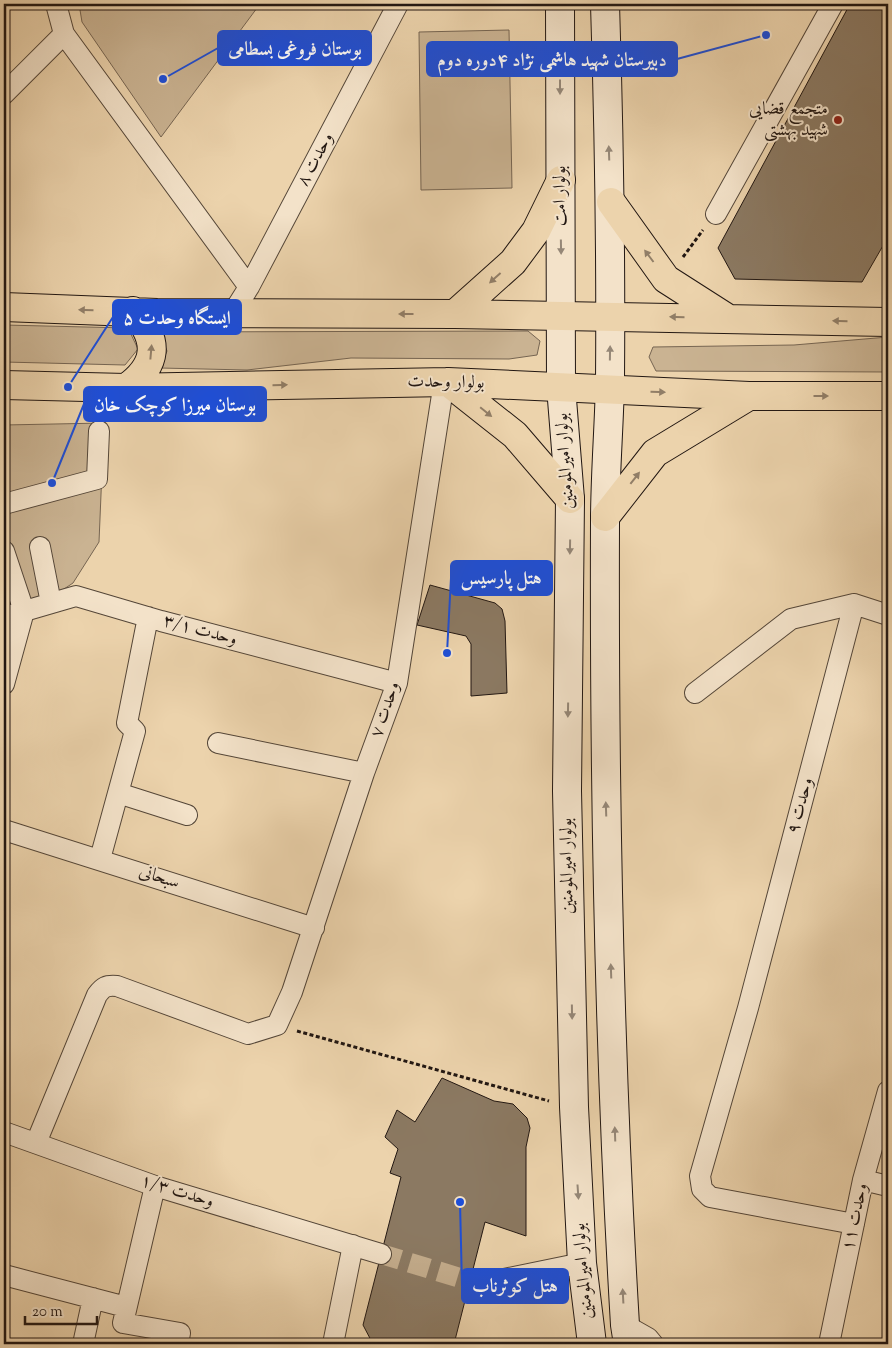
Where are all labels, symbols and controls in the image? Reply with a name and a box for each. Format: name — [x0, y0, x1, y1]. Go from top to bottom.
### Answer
callout: بوستان فروغی بسطامی — [218, 31, 371, 65]
text: بوستان فروغی بسطامی — [227, 37, 362, 64]
callout: دبیرستان شهید هاشمی نژاد ۴دوره دوم — [427, 42, 677, 76]
text: دبیرستان شهید هاشمی نژاد ۴دوره دوم — [437, 48, 667, 77]
one-way arrow — [556, 80, 564, 96]
place label: متجمع قضایی شهید بهشتی — [749, 97, 828, 144]
marker: متجمع قضایی شهید بهشتی — [832, 114, 844, 126]
street label: وحدت ۸ — [291, 128, 341, 192]
one-way arrow — [605, 145, 613, 161]
street label: بولوار امت — [548, 166, 574, 226]
one-way arrow — [557, 239, 565, 255]
one-way arrow — [643, 250, 654, 263]
one-way arrow — [490, 272, 502, 284]
callout: ایستگاه وحدت ۵ — [113, 300, 241, 334]
one-way arrow — [78, 305, 94, 313]
text: ایستگاه وحدت ۵ — [123, 305, 231, 333]
one-way arrow — [398, 310, 414, 318]
one-way arrow — [669, 313, 685, 321]
one-way arrow — [831, 317, 847, 325]
one-way arrow — [147, 343, 155, 359]
one-way arrow — [606, 345, 614, 361]
street label: بولوار وحدت — [407, 369, 485, 397]
one-way arrow — [272, 381, 288, 389]
callout: بوستان میرزا کوچک خان — [84, 387, 266, 421]
one-way arrow — [650, 389, 666, 397]
one-way arrow — [813, 392, 829, 400]
text: بوستان میرزا کوچک خان — [94, 393, 257, 420]
one-way arrow — [480, 407, 493, 418]
street label: بولوار امیرالمومنین — [550, 412, 582, 510]
one-way arrow — [630, 472, 640, 485]
one-way arrow — [566, 540, 574, 556]
callout: هتل پارسیس — [451, 561, 552, 595]
text: هتل پارسیس — [461, 566, 541, 593]
street label: وحدت ۳/۱ — [160, 609, 240, 653]
street label: وحدت ۷ — [364, 679, 408, 741]
one-way arrow — [564, 702, 572, 718]
street label: وحدت ۹ — [781, 775, 821, 837]
one-way arrow — [602, 800, 610, 816]
street label: بولوار امیرالمومنین — [554, 818, 582, 914]
street label: سبحانی — [135, 859, 183, 897]
one-way arrow — [606, 963, 614, 979]
one-way arrow — [568, 1005, 576, 1021]
one-way arrow — [611, 1125, 619, 1141]
street label: وحدت ۱/۳ — [137, 1169, 217, 1215]
street label: وحدت ۱۱ — [836, 1181, 876, 1253]
one-way arrow — [574, 1185, 582, 1201]
street label: بولوار امیرالمومنین — [567, 1222, 601, 1320]
callout: هتل کوثرناب — [462, 1269, 568, 1303]
text: هتل کوثرناب — [472, 1274, 558, 1301]
one-way arrow — [619, 1288, 627, 1304]
scale bar — [25, 1293, 98, 1325]
text: 20 m — [32, 1302, 63, 1323]

